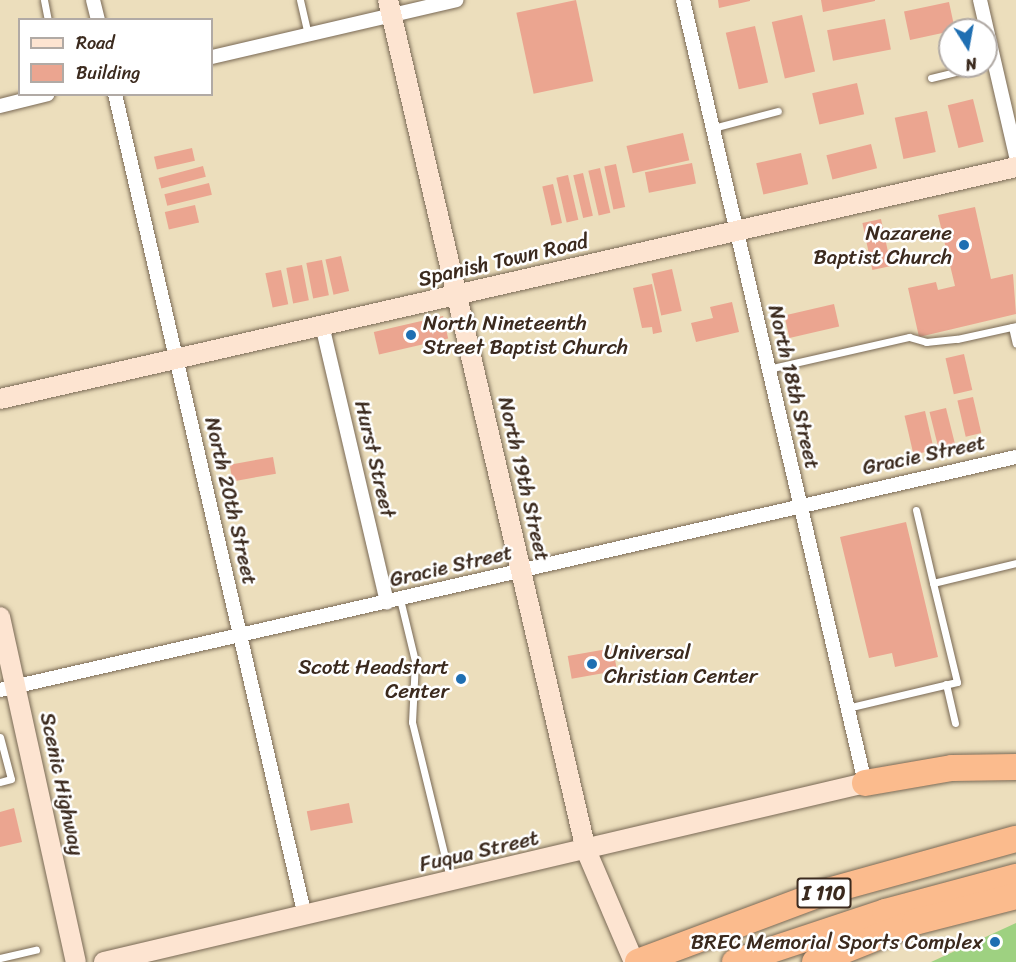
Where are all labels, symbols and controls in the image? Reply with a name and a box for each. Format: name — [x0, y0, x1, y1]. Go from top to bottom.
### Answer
legend — [18, 18, 213, 96]
north arrow — [938, 18, 998, 78]
text: Road — [76, 27, 115, 59]
text: N — [963, 49, 979, 79]
text: Building — [76, 57, 140, 89]
place label: Nazarene Baptist Church — [813, 220, 952, 270]
street label: Spanish Town Road — [416, 228, 590, 292]
marker: Nazarene Baptist Church — [957, 238, 971, 252]
street label: North 18th Street — [763, 302, 825, 472]
place label: North Nineteenth Street Baptist Church — [423, 310, 628, 360]
marker: North Nineteenth Street Baptist Church — [404, 328, 418, 342]
street label: North 19th Street — [493, 394, 555, 564]
street label: Hurst Street — [349, 398, 401, 520]
street label: North 20th Street — [199, 415, 263, 587]
street label: Gracie Street — [860, 430, 988, 480]
street label: Gracie Street — [387, 540, 515, 592]
place label: Universal Christian Center — [604, 639, 757, 689]
place label: Scott Headstart Center — [298, 654, 449, 704]
marker: Universal Christian Center — [585, 657, 599, 671]
marker: Scott Headstart Center — [454, 672, 468, 686]
street label: Scenic Highway — [35, 710, 89, 858]
street label: Fuqua Street — [417, 825, 541, 877]
road number: I 110 — [796, 876, 852, 910]
place label: BREC Memorial Sports Complex — [691, 929, 983, 955]
marker: BREC Memorial Sports Complex — [988, 935, 1002, 949]

